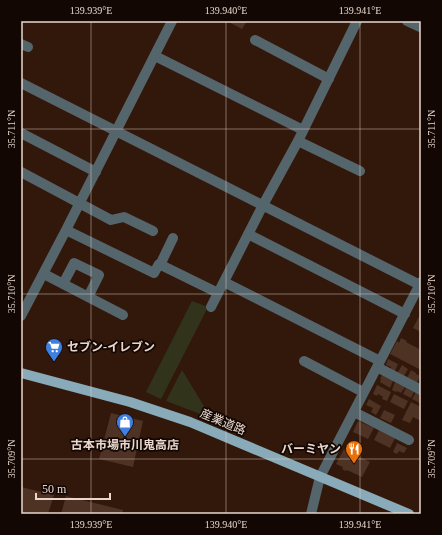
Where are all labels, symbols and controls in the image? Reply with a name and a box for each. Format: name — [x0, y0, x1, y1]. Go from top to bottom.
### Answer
text: 139.939°E — [70, 5, 112, 16]
text: 139.940°E — [205, 5, 247, 16]
text: 139.941°E — [339, 5, 381, 16]
text: 35.711°N — [6, 110, 17, 148]
text: 35.711°N — [426, 110, 437, 148]
text: 35.710°N — [6, 275, 17, 313]
text: 35.710°N — [426, 275, 437, 313]
supermarket icon: セブン-イレブン — [44, 337, 64, 362]
place label: セブン-イレブン — [67, 340, 155, 354]
street label: 産業道路 — [198, 406, 248, 438]
shop icon: 古本市場市川鬼高店 — [115, 412, 135, 437]
place label: 古本市場市川鬼高店 — [71, 438, 179, 452]
restaurant icon: バーミヤン — [344, 439, 364, 464]
text: 35.709°N — [6, 440, 17, 478]
text: 35.709°N — [426, 440, 437, 478]
place label: バーミヤン — [281, 442, 341, 456]
scale bar — [36, 475, 110, 501]
text: 50 m — [42, 482, 67, 496]
text: 139.939°E — [70, 519, 112, 530]
text: 139.940°E — [205, 519, 247, 530]
text: 139.941°E — [339, 519, 381, 530]

